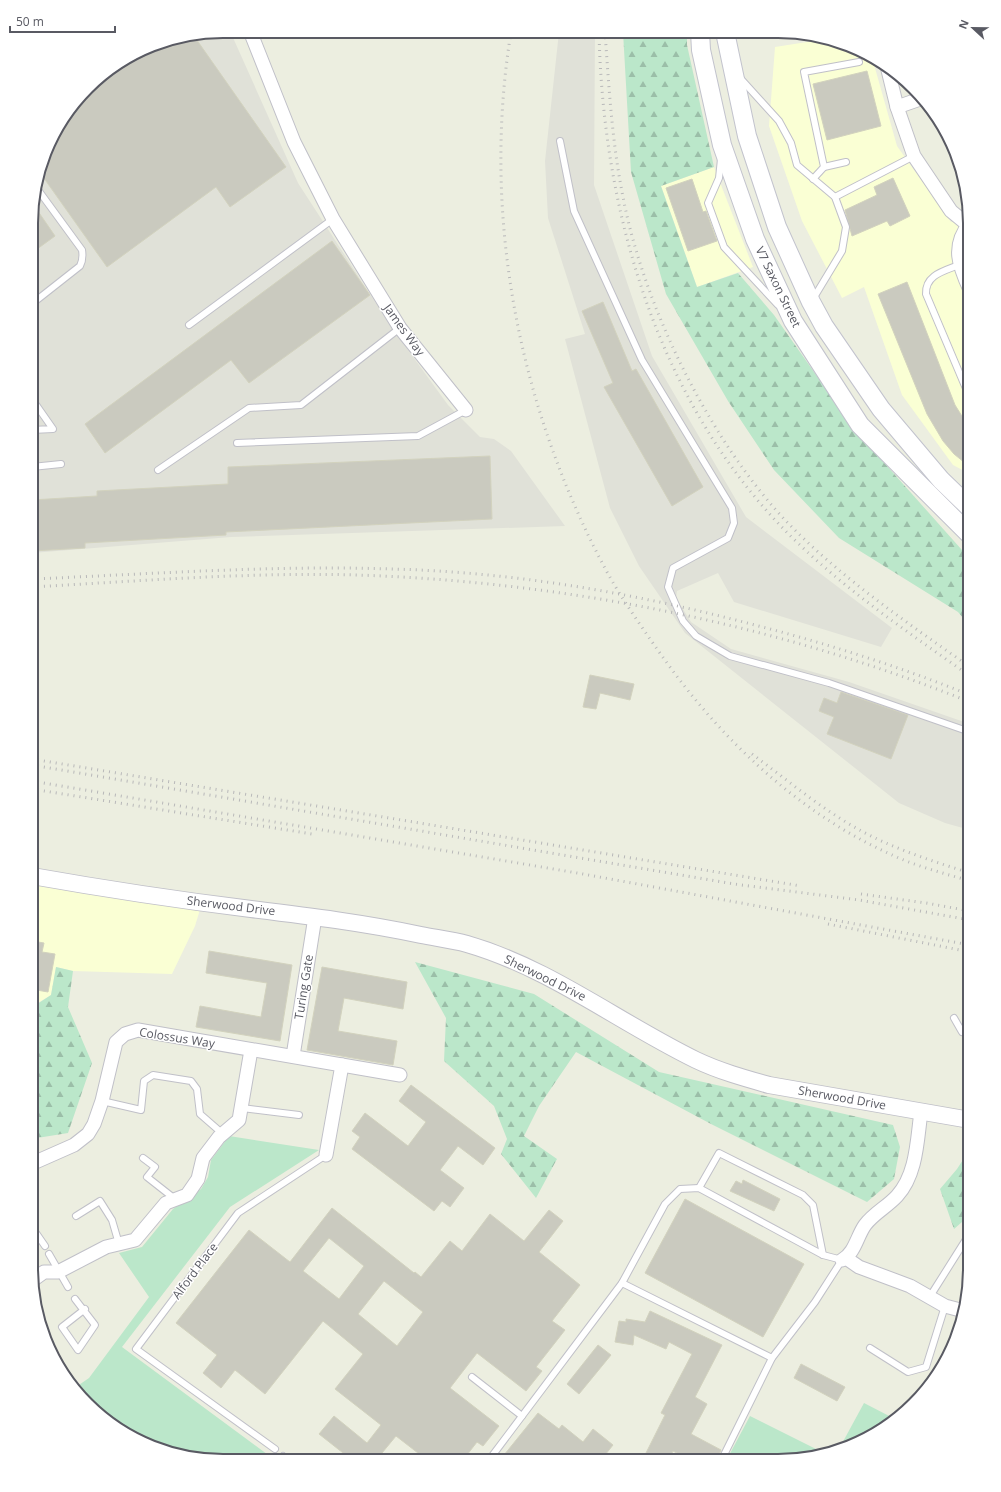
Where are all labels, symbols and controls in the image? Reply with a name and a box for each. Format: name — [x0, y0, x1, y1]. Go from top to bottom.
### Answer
scale bar — [10, 8, 115, 34]
north arrow — [953, 8, 993, 48]
text: 50 m — [16, 13, 44, 30]
text: N — [955, 17, 972, 31]
street label: V7 Saxon Street — [752, 244, 805, 330]
street label: James Way — [379, 299, 430, 360]
street label: Sherwood Drive — [186, 892, 277, 919]
street label: Sherwood Drive — [501, 950, 589, 1005]
street label: Turing Gate — [290, 953, 317, 1021]
street label: Colossus Way — [138, 1023, 217, 1052]
street label: Sherwood Drive — [797, 1081, 888, 1114]
street label: Alford Place — [168, 1239, 222, 1302]

